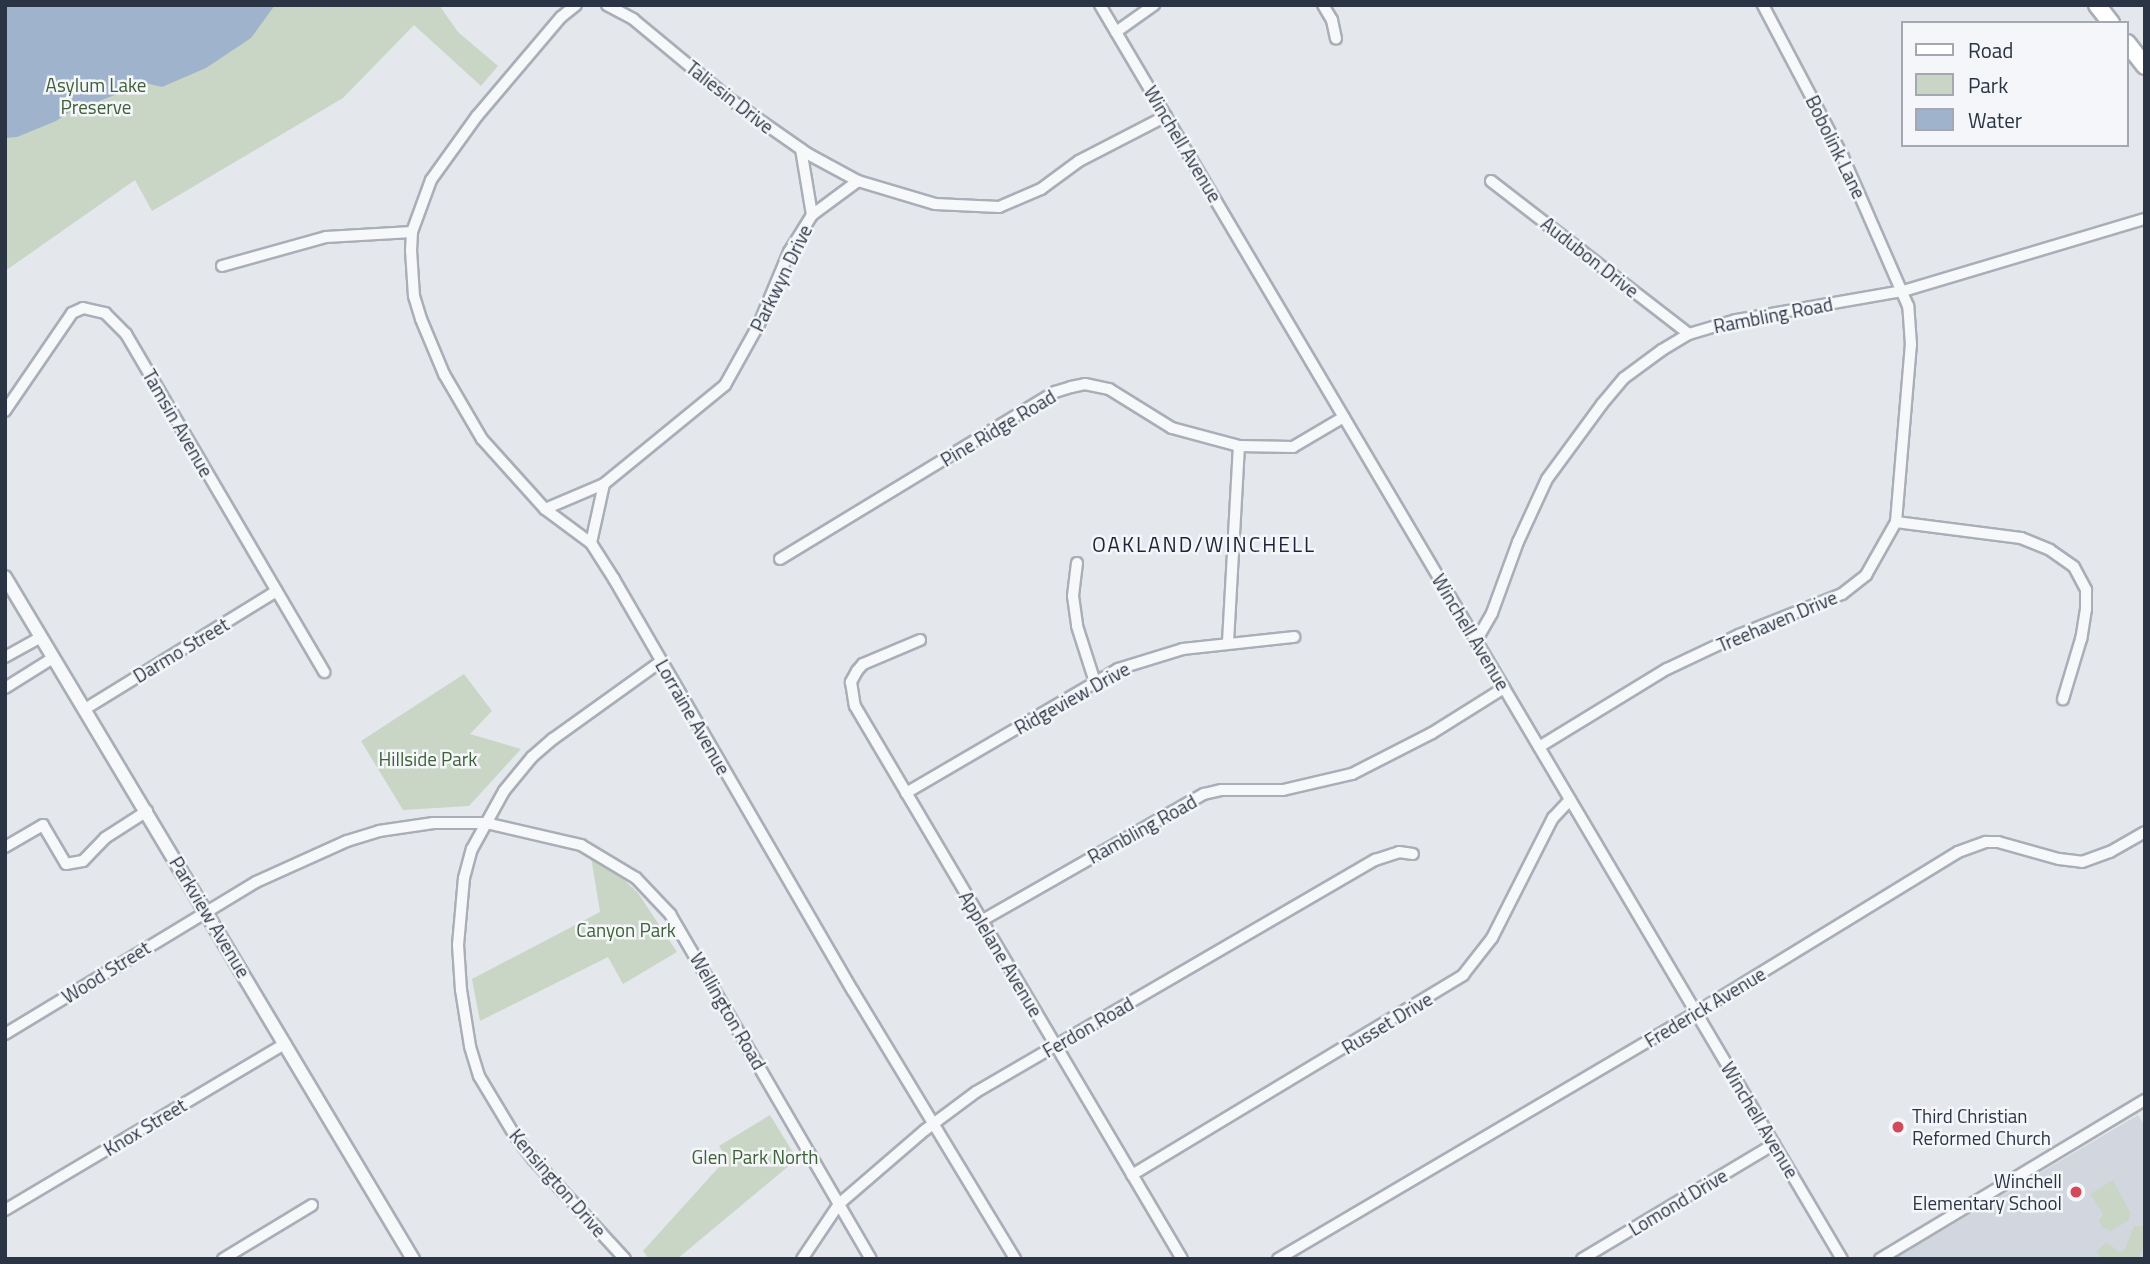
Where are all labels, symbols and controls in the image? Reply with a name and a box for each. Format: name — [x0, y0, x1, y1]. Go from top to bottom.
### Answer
legend — [1902, 21, 2129, 147]
text: Road — [1968, 34, 2013, 66]
street label: Taliesin Drive — [682, 56, 778, 138]
text: Park — [1968, 69, 2008, 101]
park label: Asylum Lake Preserve — [46, 74, 146, 118]
street label: Winchell Avenue — [1139, 82, 1227, 206]
street label: Bobolink Lane — [1801, 92, 1871, 202]
text: Water — [1968, 104, 2022, 136]
street label: Audubon Drive — [1537, 212, 1643, 302]
street label: Parkwyn Drive — [745, 221, 817, 335]
street label: Rambling Road — [1711, 292, 1835, 338]
street label: Tamsin Avenue — [138, 365, 218, 481]
street label: Pine Ridge Road — [936, 385, 1060, 471]
district label: OAKLAND/WINCHELL — [1094, 531, 1314, 557]
street label: Winchell Avenue — [1427, 570, 1515, 694]
street label: Treehaven Drive — [1714, 585, 1840, 657]
street label: Darmo Street — [129, 613, 233, 687]
street label: Lorraine Avenue — [651, 655, 735, 779]
street label: Ridgeview Drive — [1010, 657, 1134, 739]
park label: Hillside Park — [379, 748, 477, 770]
street label: Rambling Road — [1084, 790, 1200, 868]
street label: Parkview Avenue — [165, 852, 255, 982]
street label: Applelane Avenue — [954, 887, 1048, 1021]
park label: Canyon Park — [576, 919, 676, 941]
street label: Wood Street — [58, 936, 154, 1008]
street label: Wellington Road — [685, 948, 771, 1074]
street label: Frederick Avenue — [1640, 962, 1770, 1052]
street label: Russet Drive — [1338, 987, 1436, 1059]
street label: Ferdon Road — [1038, 992, 1138, 1062]
street label: Winchell Avenue — [1716, 1058, 1804, 1182]
street label: Knox Street — [99, 1093, 191, 1161]
place label: Third Christian Reformed Church — [1912, 1105, 2051, 1149]
marker: Third Christian Reformed Church — [1890, 1119, 1906, 1135]
street label: Kensington Drive — [505, 1124, 611, 1242]
park label: Glen Park North — [692, 1146, 818, 1168]
street label: Lomond Drive — [1625, 1164, 1731, 1240]
place label: Winchell Elementary School — [1913, 1170, 2062, 1214]
marker: Winchell Elementary School — [2068, 1184, 2084, 1200]

